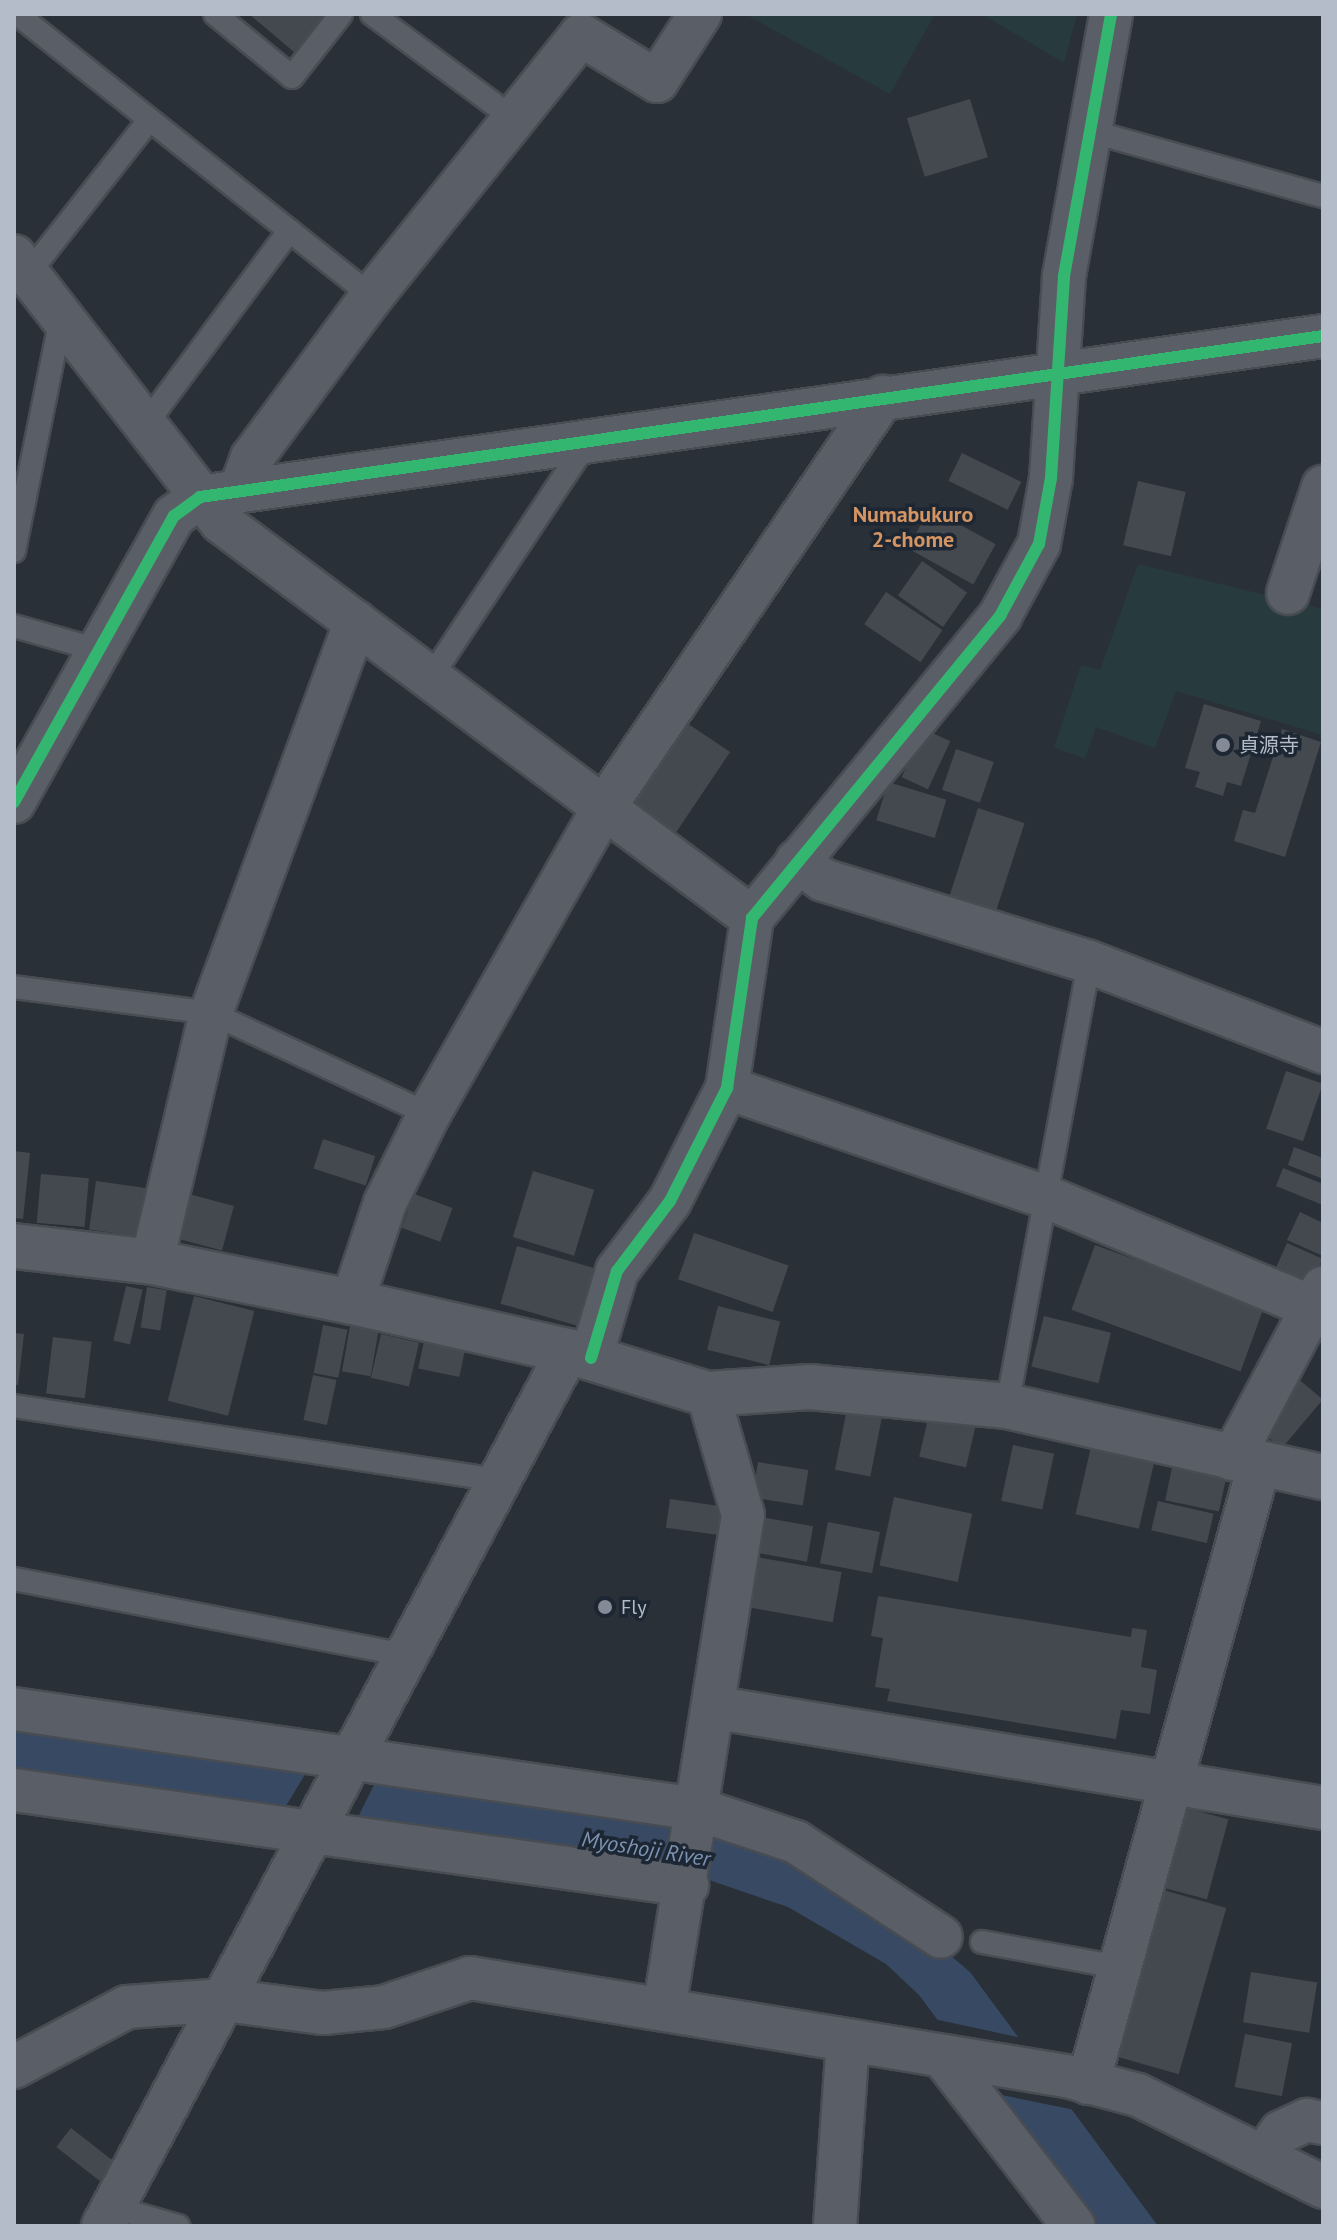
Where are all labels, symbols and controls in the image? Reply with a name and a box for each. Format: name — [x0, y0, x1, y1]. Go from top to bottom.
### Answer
district label: Numabukuro 2-chome — [853, 501, 973, 552]
place label: 貞源寺 — [1239, 733, 1299, 757]
marker: 貞源寺 — [1214, 736, 1232, 754]
place label: Fly — [621, 1595, 646, 1619]
marker: Fly — [596, 1598, 614, 1616]
water label: Myoshoji River — [580, 1826, 712, 1872]

